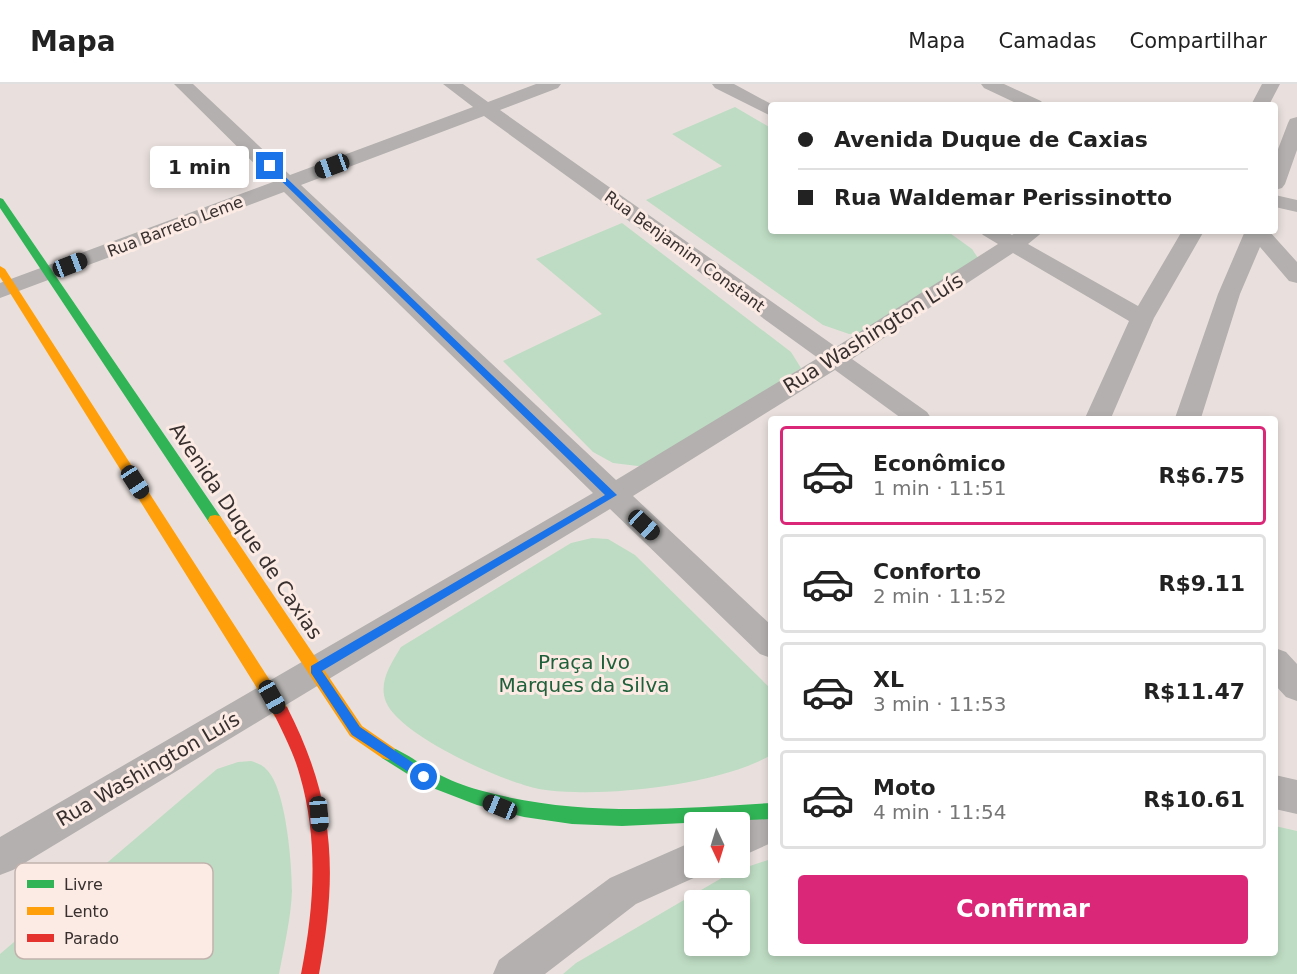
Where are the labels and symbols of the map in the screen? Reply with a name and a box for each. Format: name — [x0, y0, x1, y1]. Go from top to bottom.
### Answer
callout: 1 min — [150, 145, 249, 187]
car — [312, 151, 352, 181]
route end — [256, 152, 283, 179]
street label: Rua Benjamim Constant — [601, 187, 768, 316]
street label: Rua Barreto Leme — [105, 192, 246, 261]
car — [50, 250, 90, 280]
street label: Rua Washington Luís — [779, 268, 967, 398]
street label: Avenida Duque de Caxias — [164, 418, 328, 644]
car — [118, 462, 152, 502]
car — [625, 506, 663, 544]
park label: Praça Ivo Marques da Silva — [498, 650, 670, 697]
car — [255, 677, 289, 717]
street label: Rua Washington Luís — [52, 707, 244, 831]
route start — [410, 763, 437, 790]
car — [480, 792, 520, 822]
car — [308, 795, 330, 833]
north arrow — [684, 812, 750, 878]
legend — [15, 863, 213, 959]
text: Livre — [64, 875, 103, 894]
text: Lento — [64, 902, 109, 921]
text: Parado — [64, 929, 119, 948]

